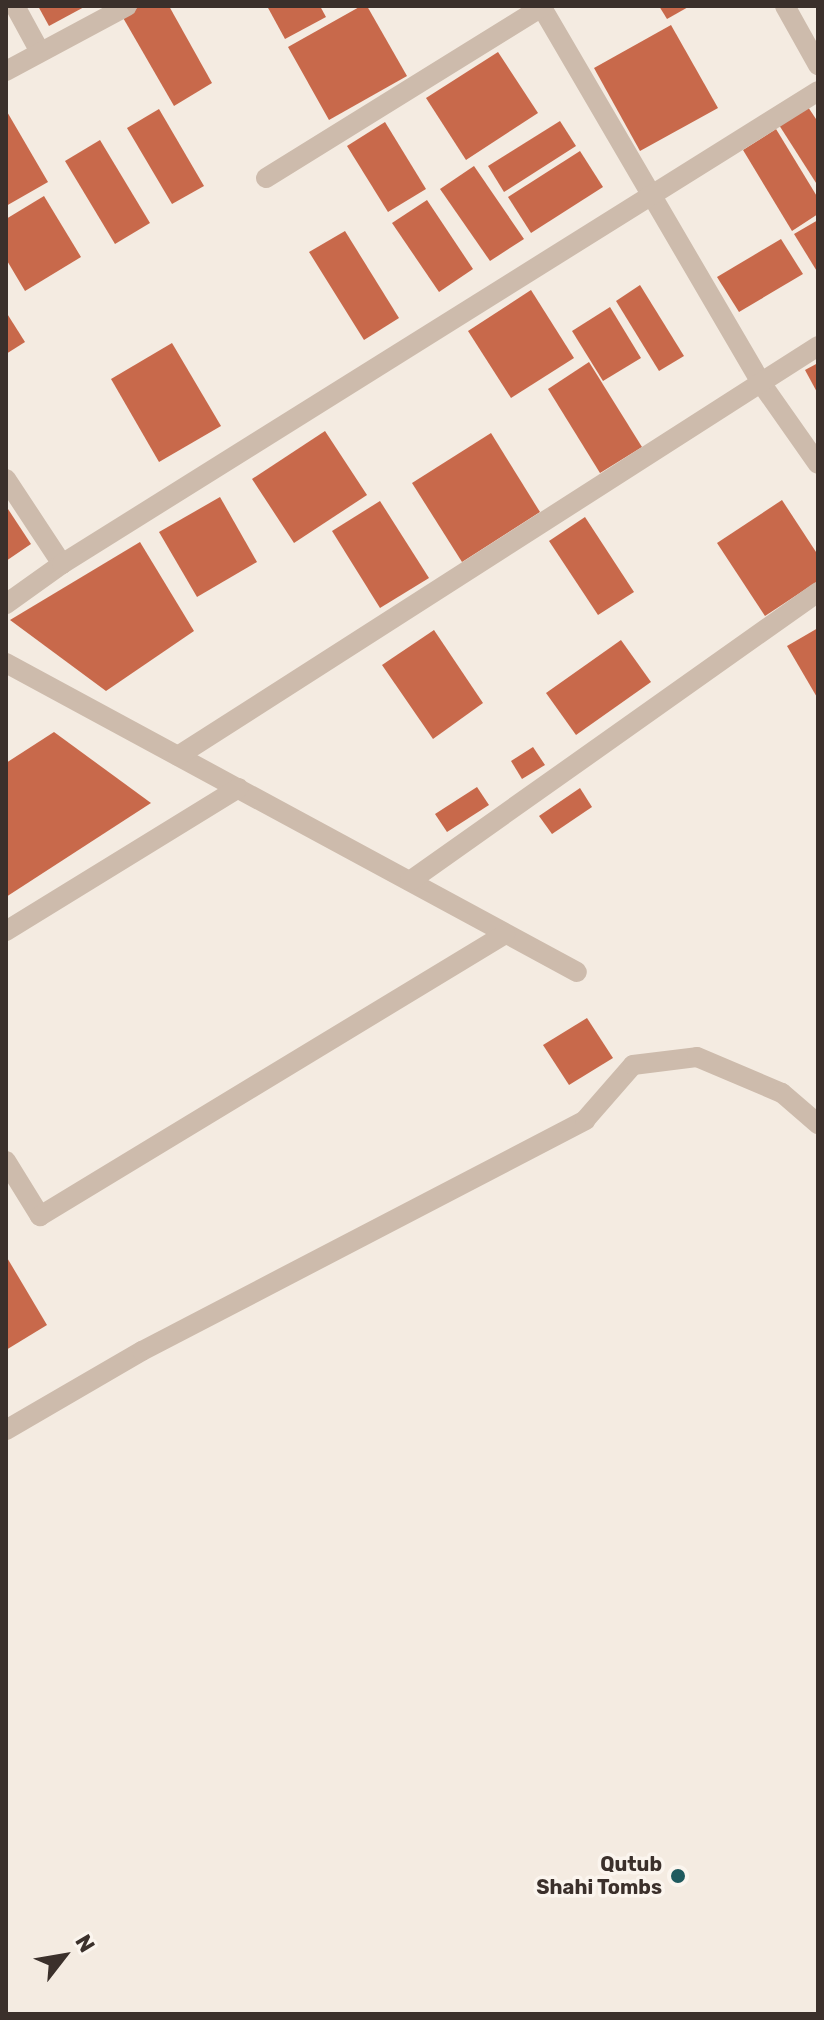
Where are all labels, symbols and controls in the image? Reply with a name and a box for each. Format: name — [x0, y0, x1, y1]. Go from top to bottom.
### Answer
place label: Qutub Shahi Tombs — [536, 1852, 662, 1899]
marker: Qutub Shahi Tombs — [669, 1867, 687, 1885]
north arrow — [24, 1916, 104, 1996]
text: N — [69, 1930, 101, 1957]

